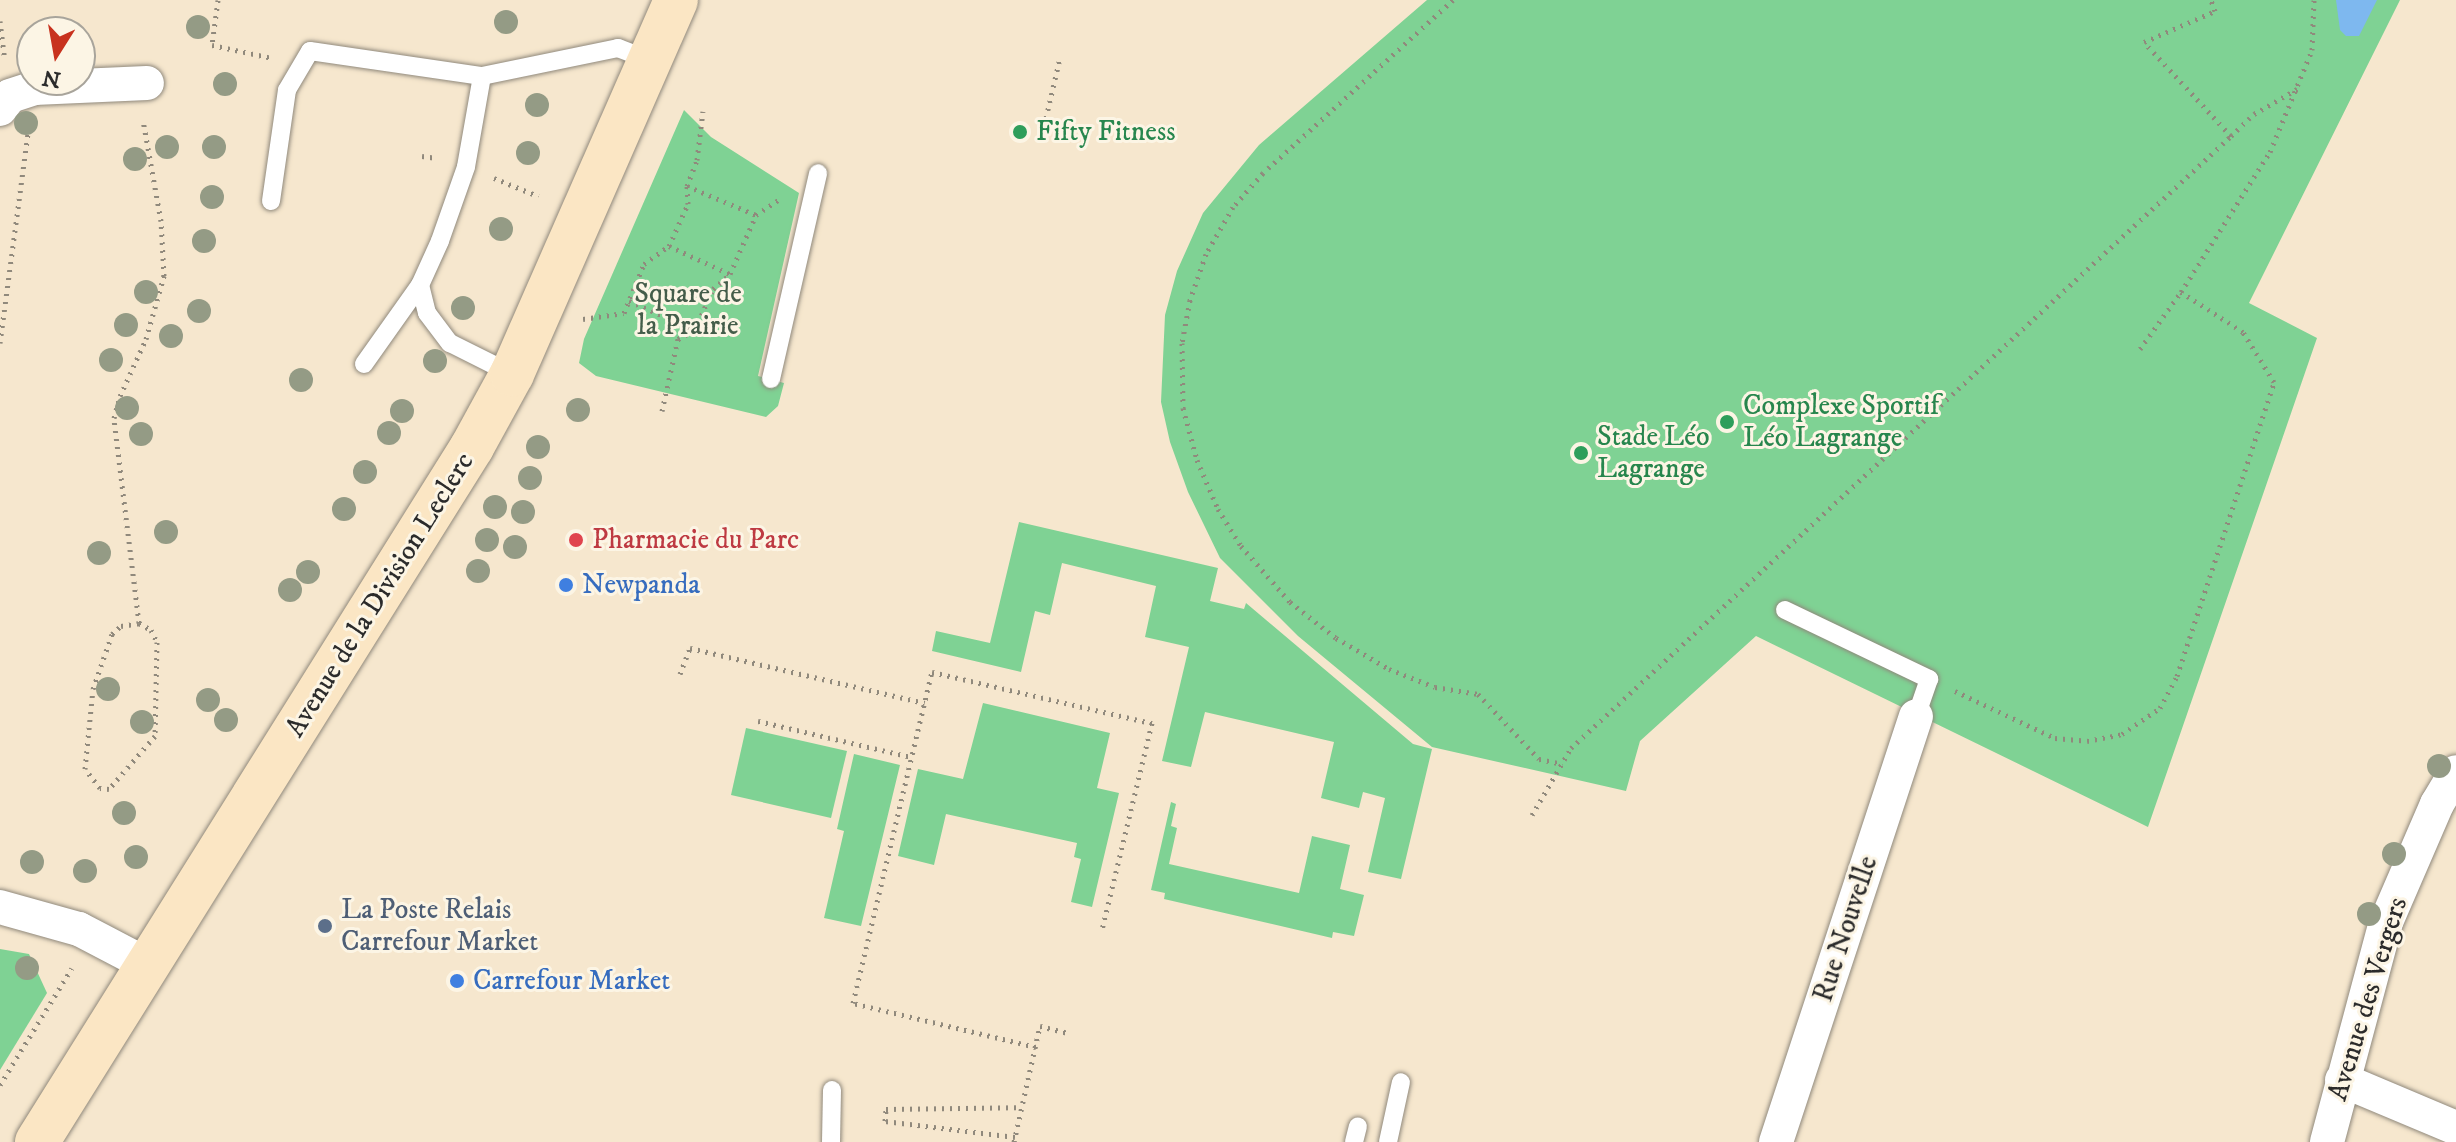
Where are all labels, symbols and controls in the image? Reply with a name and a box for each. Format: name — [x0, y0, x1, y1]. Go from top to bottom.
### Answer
north arrow — [16, 16, 96, 96]
text: N — [40, 63, 63, 93]
place label: Fifty Fitness — [1036, 115, 1176, 149]
marker: Fifty Fitness — [1011, 123, 1029, 141]
park label: Square de la Prairie — [634, 277, 742, 343]
place label: Complexe Sportif Léo Lagrange — [1743, 389, 1939, 455]
marker: Complexe Sportif Léo Lagrange — [1718, 413, 1736, 431]
place label: Stade Léo Lagrange — [1597, 420, 1710, 486]
marker: Stade Léo Lagrange — [1572, 444, 1590, 462]
street label: Avenue de la Division Leclerc — [279, 447, 481, 743]
place label: Pharmacie du Parc — [592, 523, 799, 557]
marker: Pharmacie du Parc — [567, 531, 585, 549]
place label: Newpanda — [582, 568, 700, 602]
marker: Newpanda — [557, 576, 575, 594]
street label: Rue Nouvelle — [1807, 852, 1885, 1006]
place label: La Poste Relais Carrefour Market — [341, 893, 538, 959]
street label: Avenue des Vergers — [2321, 893, 2415, 1105]
marker: La Poste Relais Carrefour Market — [316, 917, 334, 935]
place label: Carrefour Market — [473, 964, 670, 998]
marker: Carrefour Market — [448, 972, 466, 990]

